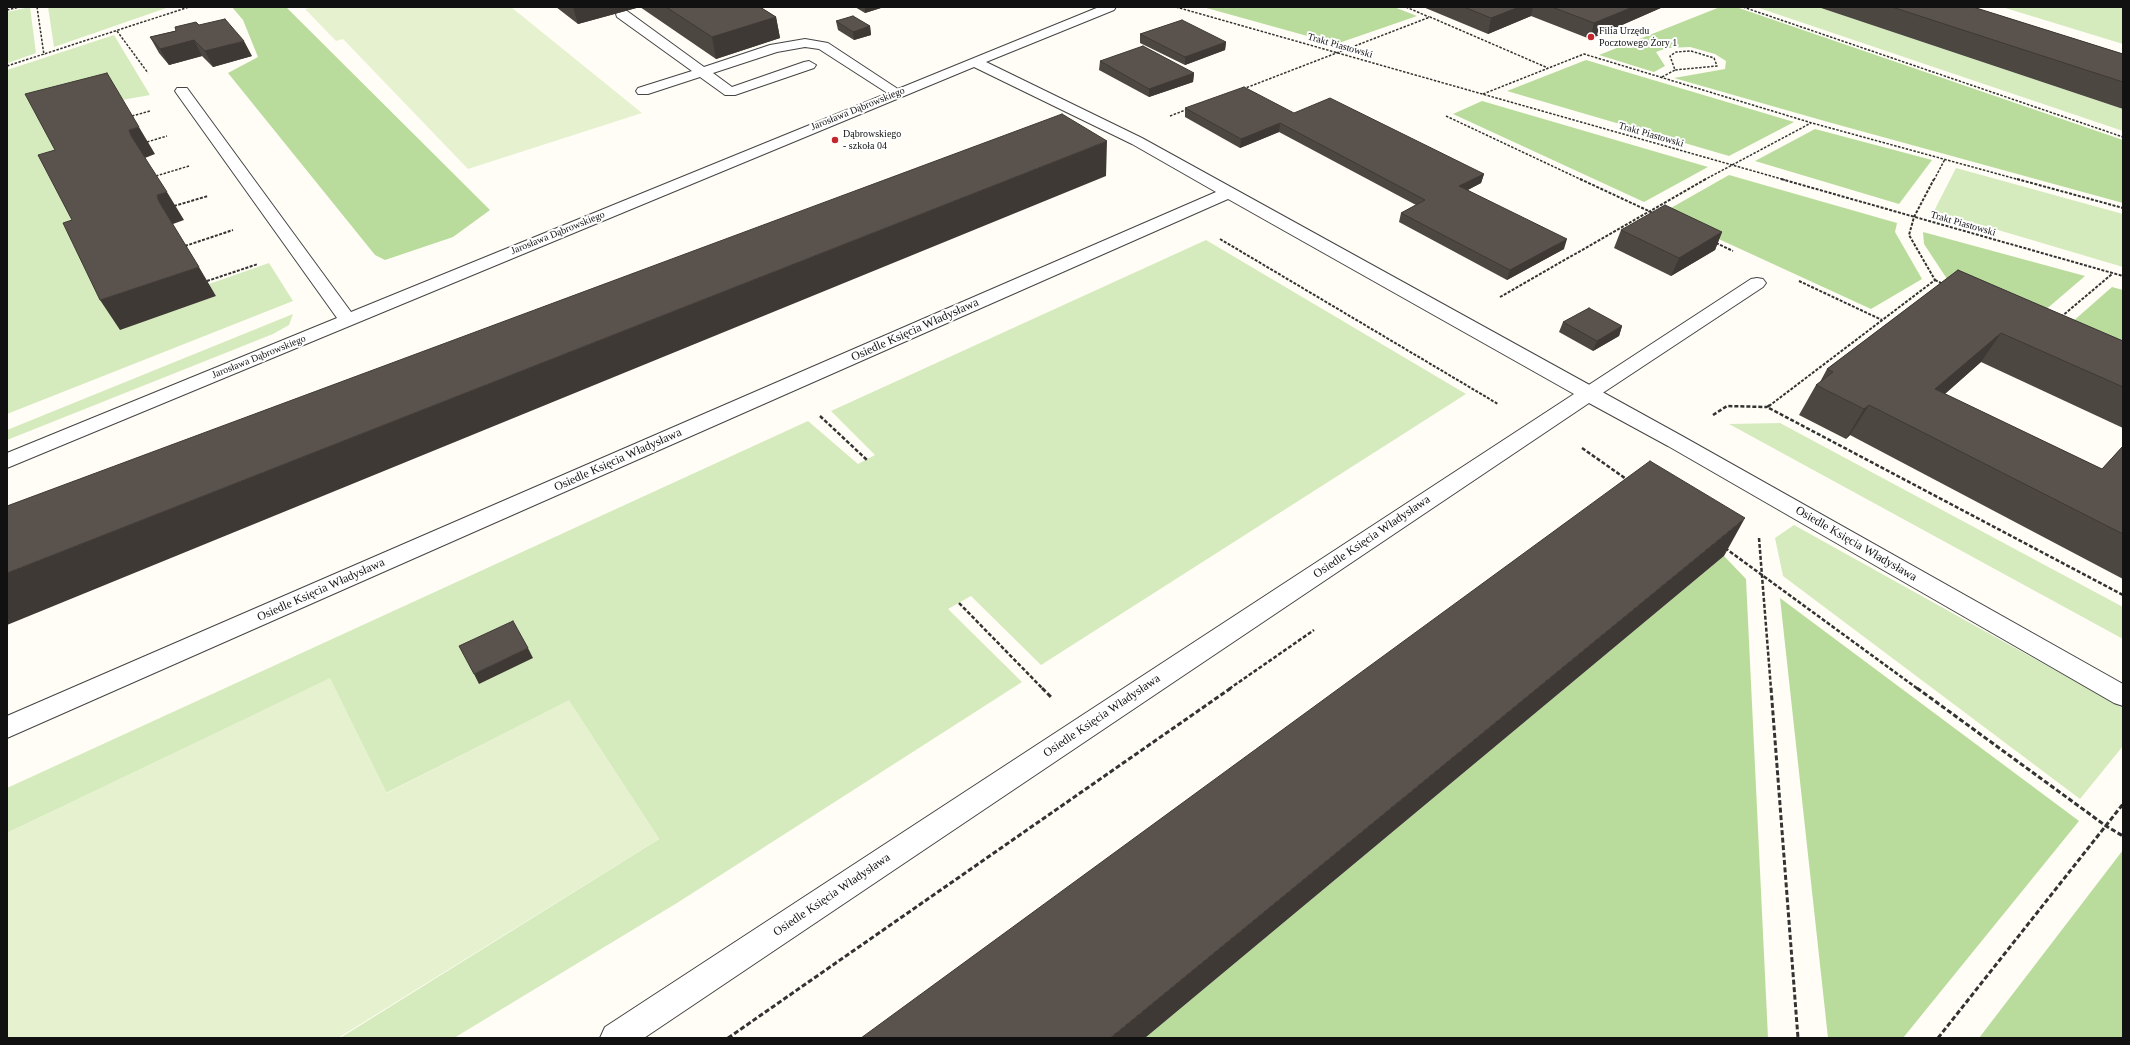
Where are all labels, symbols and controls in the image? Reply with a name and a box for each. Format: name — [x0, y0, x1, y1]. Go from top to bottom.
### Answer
place label: Filia Urzędu Pocztowego Żory 1 — [1599, 25, 1677, 48]
street label: Trakt Piastowski — [1306, 31, 1374, 61]
marker: Filia Urzędu Pocztowego Żory 1 — [1586, 32, 1596, 42]
street label: Jarosława Dąbrowskiego — [809, 85, 907, 133]
street label: Trakt Piastowski — [1617, 120, 1685, 150]
place label: Dąbrowskiego - szkoła 04 — [843, 128, 901, 152]
marker: Dąbrowskiego - szkoła 04 — [830, 135, 840, 145]
street label: Jarosława Dąbrowskiego — [509, 209, 607, 257]
street label: Trakt Piastowski — [1929, 209, 1997, 239]
street label: Osiedle Księcia Władysława — [849, 295, 981, 365]
street label: Jarosława Dąbrowskiego — [210, 333, 308, 381]
street label: Osiedle Księcia Władysława — [552, 425, 684, 495]
street label: Osiedle Księcia Władysława — [1311, 492, 1433, 582]
street label: Osiedle Księcia Władysława — [1793, 503, 1919, 585]
street label: Osiedle Księcia Władysława — [255, 555, 387, 625]
street label: Osiedle Księcia Władysława — [1041, 671, 1163, 761]
street label: Osiedle Księcia Władysława — [771, 850, 893, 940]

